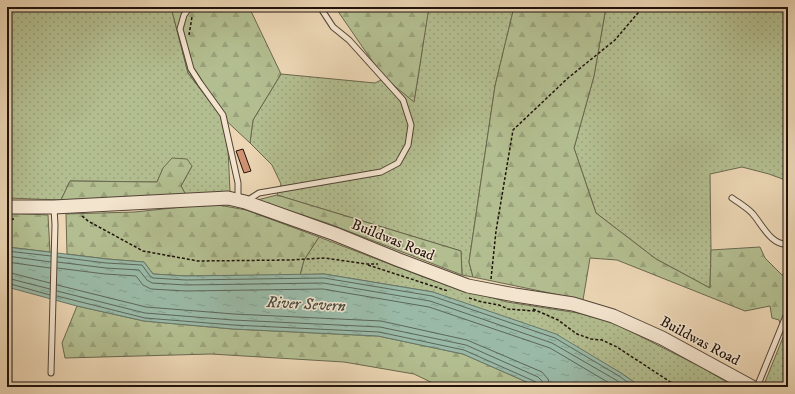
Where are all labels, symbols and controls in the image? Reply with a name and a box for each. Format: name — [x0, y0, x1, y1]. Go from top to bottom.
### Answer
street label: Buildwas Road — [349, 215, 438, 265]
water label: River Severn — [265, 292, 346, 316]
street label: Buildwas Road — [657, 312, 744, 370]

